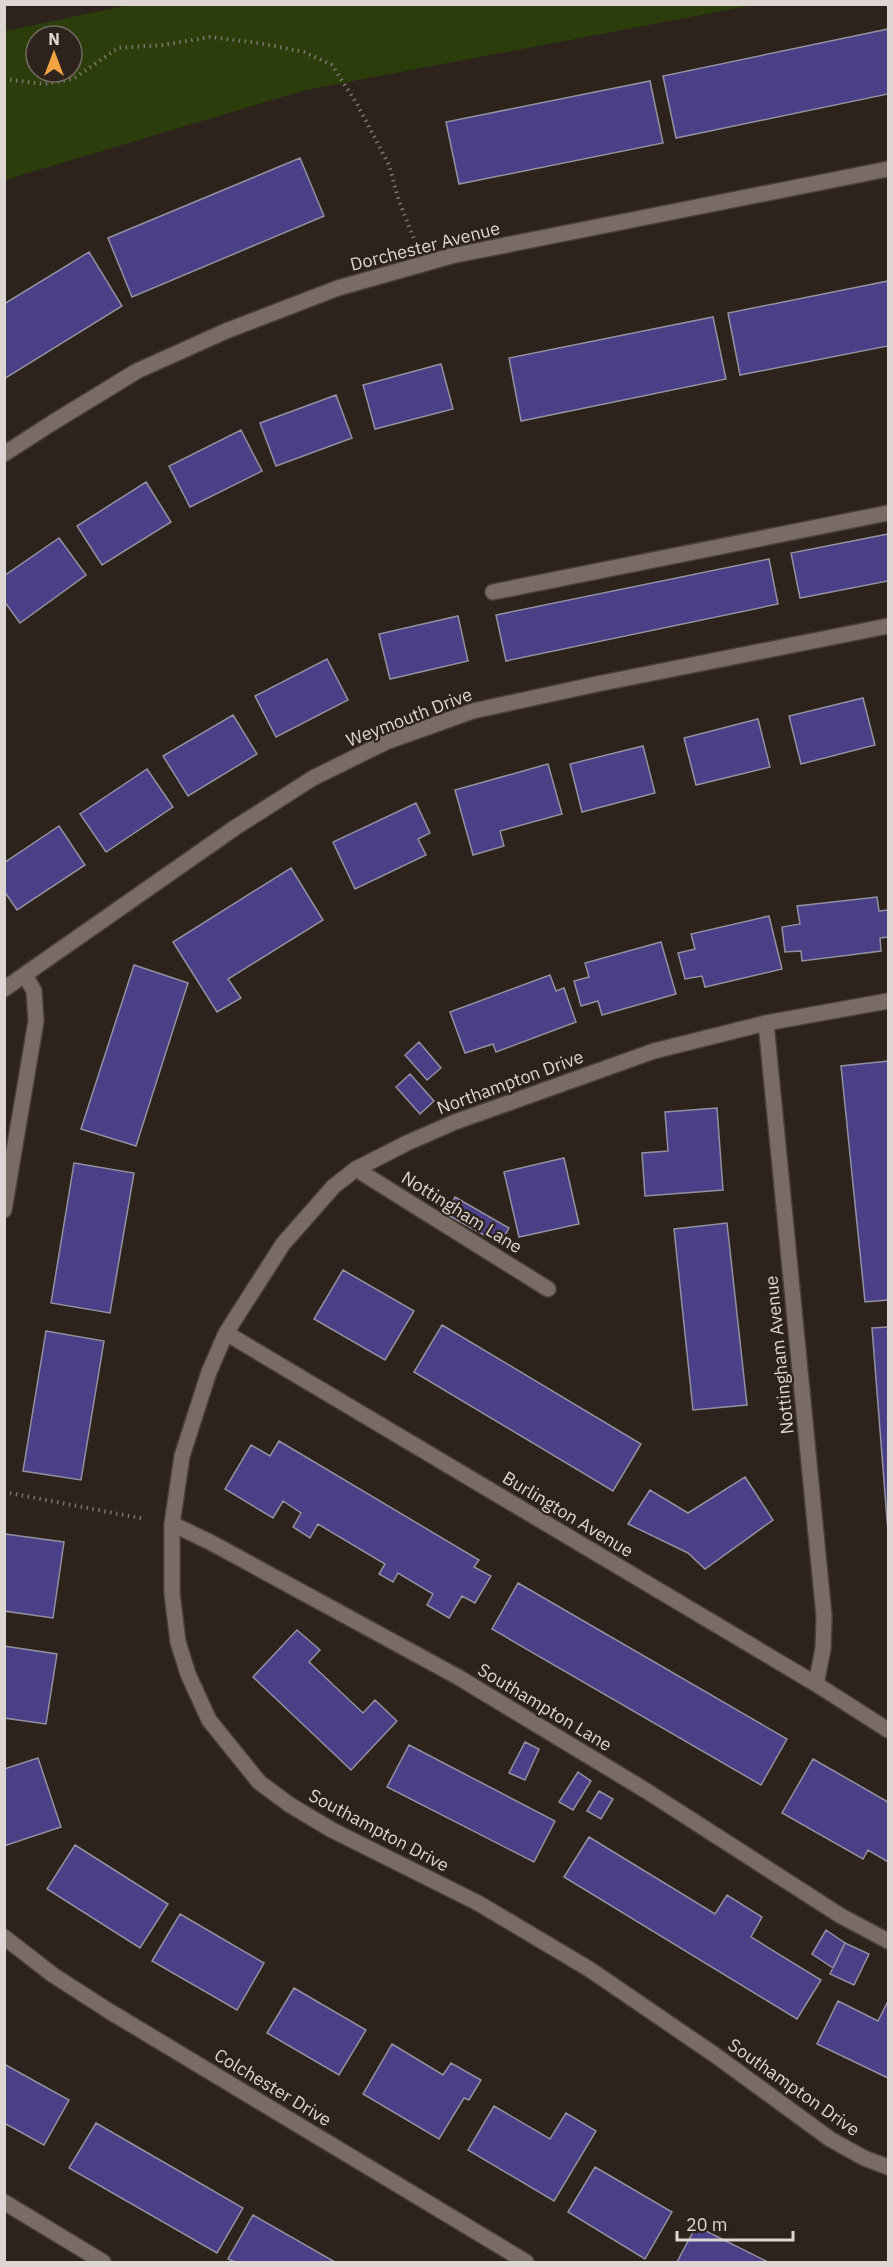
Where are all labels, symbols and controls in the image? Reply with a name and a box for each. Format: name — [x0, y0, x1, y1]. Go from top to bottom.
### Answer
north arrow — [24, 24, 84, 84]
text: N — [48, 29, 60, 49]
street label: Dorchester Avenue — [348, 216, 502, 276]
street label: Weymouth Drive — [343, 682, 475, 752]
street label: Northampton Drive — [434, 1045, 587, 1119]
street label: Nottingham Lane — [397, 1166, 527, 1258]
street label: Nottingham Avenue — [759, 1274, 799, 1435]
street label: Burlington Avenue — [498, 1466, 638, 1562]
street label: Southampton Lane — [474, 1658, 616, 1756]
street label: Southampton Drive — [305, 1783, 453, 1877]
street label: Southampton Drive — [724, 2033, 864, 2141]
street label: Colchester Drive — [210, 2043, 336, 2131]
scale bar — [677, 2204, 792, 2242]
text: 20 m — [686, 2213, 728, 2236]

